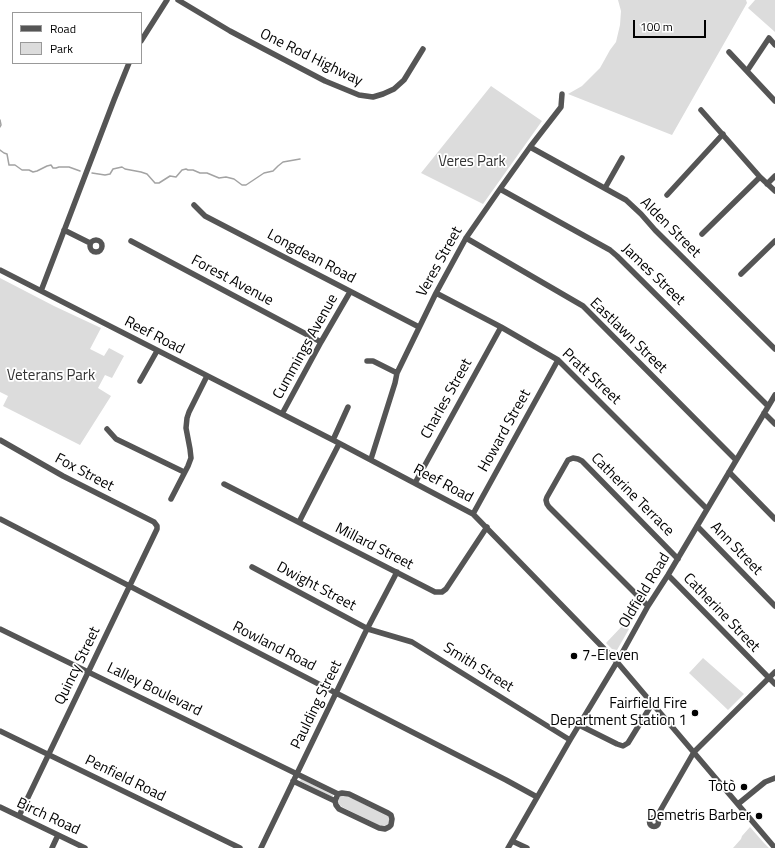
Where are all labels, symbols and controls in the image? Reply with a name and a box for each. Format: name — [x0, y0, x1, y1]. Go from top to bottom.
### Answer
legend — [12, 12, 142, 64]
scale bar — [635, 12, 708, 38]
text: 100 m — [640, 17, 673, 36]
text: Road — [50, 19, 76, 38]
street label: One Rod Highway — [257, 25, 365, 91]
text: Park — [50, 39, 73, 58]
park label: Veres Park — [438, 153, 506, 171]
street label: Alden Street — [636, 194, 704, 262]
street label: Veres Street — [413, 224, 467, 300]
street label: Longdean Road — [264, 226, 358, 288]
street label: James Street — [618, 240, 688, 310]
street label: Forest Avenue — [188, 252, 276, 310]
street label: Cummings Avenue — [270, 291, 342, 403]
street label: Eastlawn Street — [586, 295, 670, 377]
street label: Reef Road — [121, 313, 187, 359]
street label: Pratt Street — [558, 345, 624, 409]
street label: Charles Street — [418, 356, 476, 442]
park label: Veterans Park — [7, 367, 95, 385]
street label: Howard Street — [475, 387, 535, 475]
street label: Fox Street — [51, 450, 117, 496]
street label: Catherine Terrace — [587, 450, 677, 540]
street label: Reef Road — [410, 461, 476, 507]
street label: Ann Street — [706, 519, 766, 579]
street label: Millard Street — [332, 520, 416, 574]
street label: Oldfield Road — [616, 550, 674, 632]
street label: Dwight Street — [273, 559, 359, 615]
street label: Catherine Street — [679, 570, 763, 656]
street label: Rowland Road — [229, 618, 319, 676]
street label: Quincy Street — [51, 624, 105, 708]
street label: Smith Street — [440, 639, 516, 697]
place label: 7-Eleven — [582, 647, 639, 665]
marker: 7-Eleven — [569, 651, 579, 661]
street label: Paulding Street — [288, 658, 346, 752]
street label: Lalley Boulevard — [104, 659, 204, 721]
place label: Fairfield Fire Department Station 1 — [550, 695, 687, 730]
marker: Fairfield Fire Department Station 1 — [690, 708, 700, 718]
street label: Penfield Road — [82, 752, 168, 806]
place label: Totò — [708, 778, 736, 796]
marker: Totò — [739, 782, 749, 792]
street label: Birch Road — [13, 794, 83, 840]
place label: Demetris Barber — [647, 807, 751, 825]
marker: Demetris Barber — [754, 811, 764, 821]

